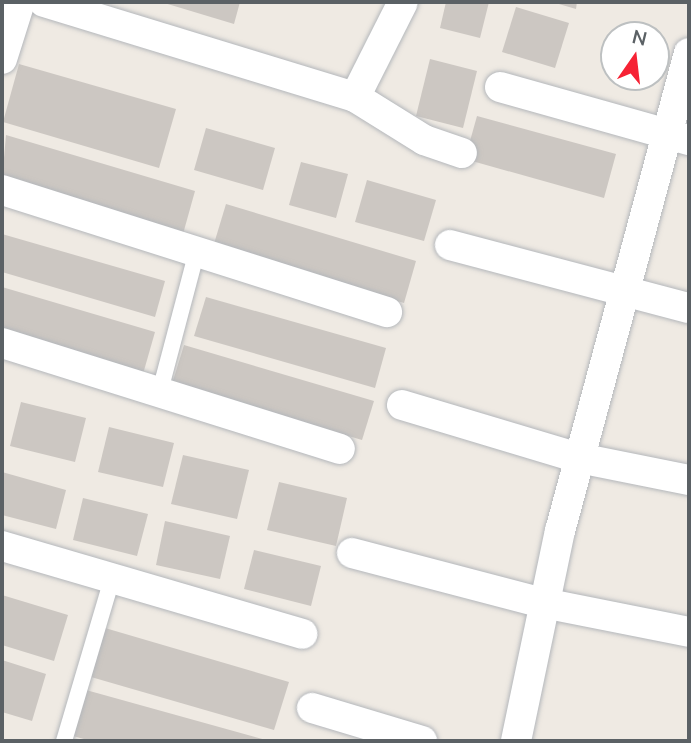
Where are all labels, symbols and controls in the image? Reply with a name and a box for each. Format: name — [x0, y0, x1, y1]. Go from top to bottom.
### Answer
north arrow — [600, 21, 670, 91]
text: N — [630, 24, 649, 51]

